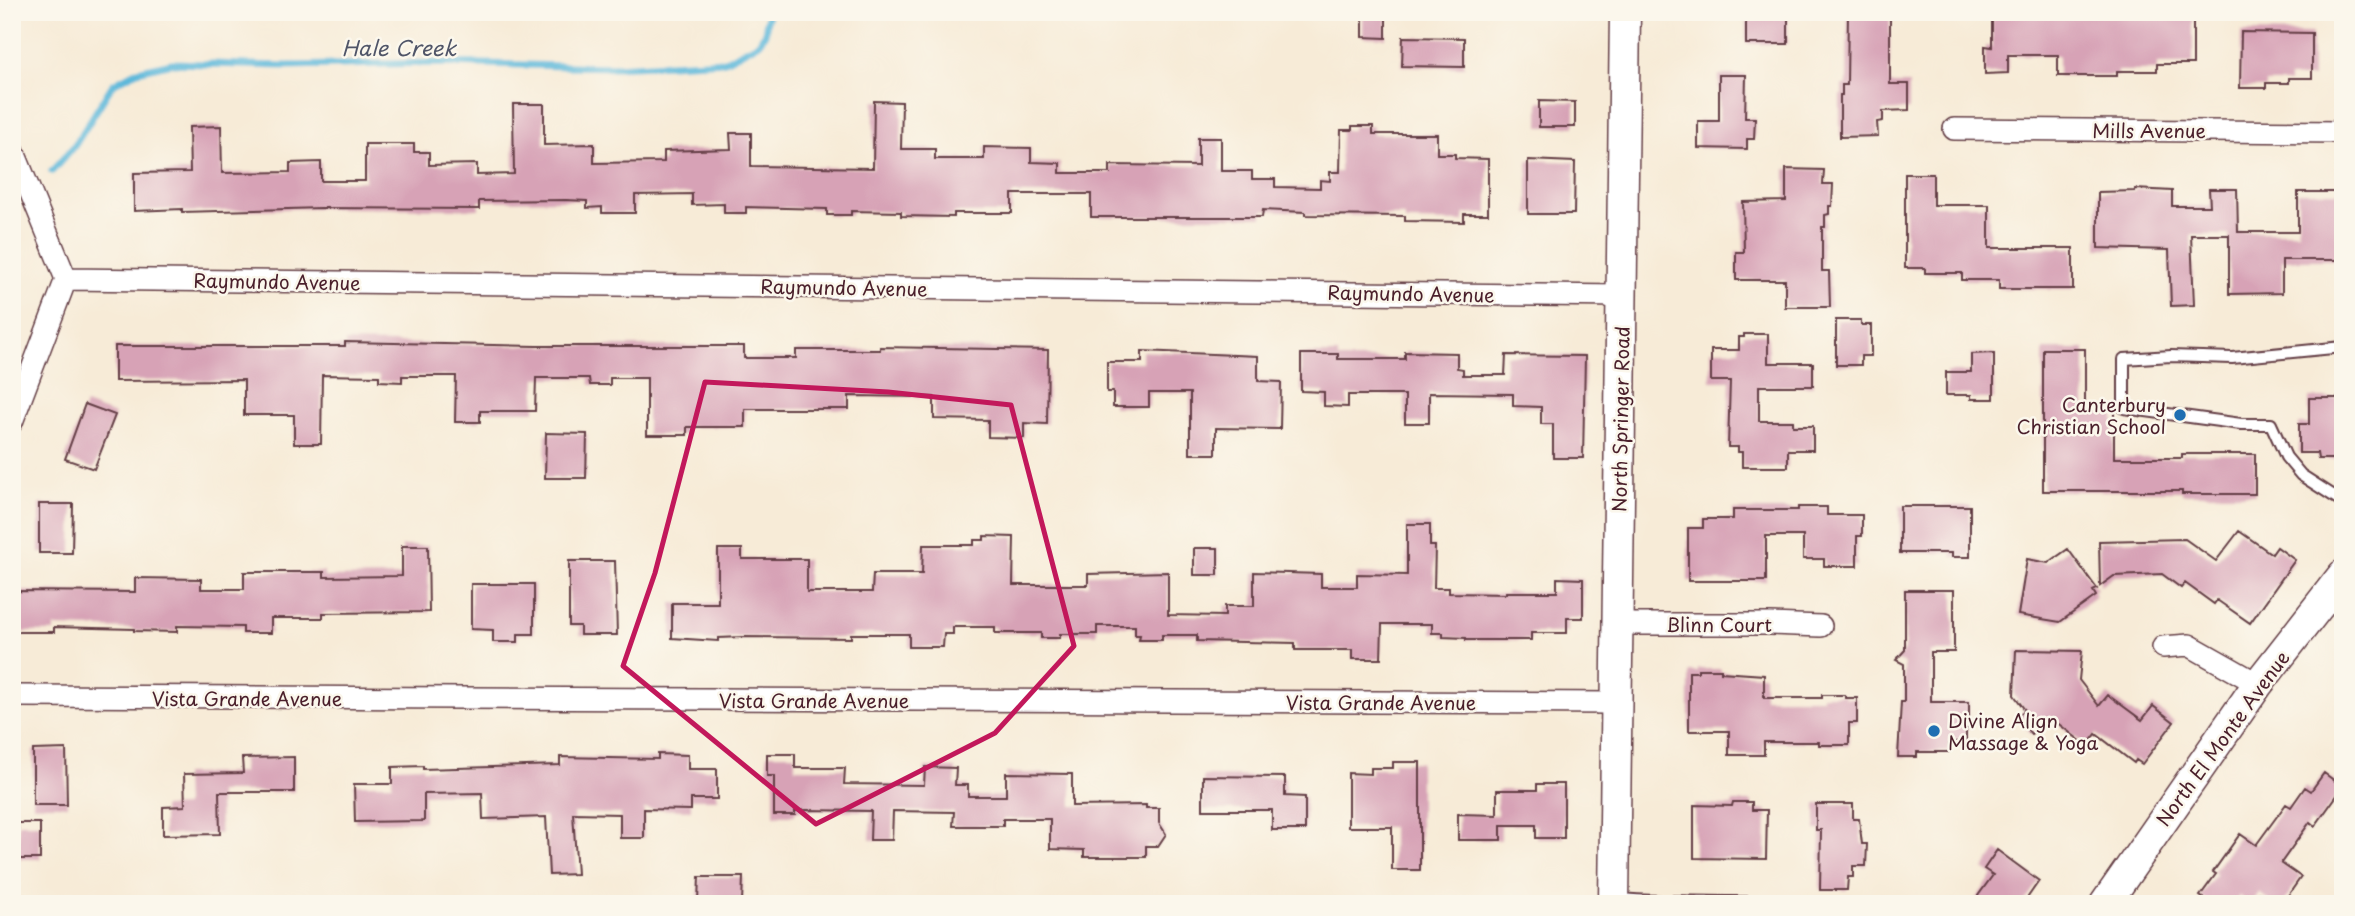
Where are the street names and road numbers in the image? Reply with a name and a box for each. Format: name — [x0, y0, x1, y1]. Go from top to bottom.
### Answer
street label: Mills Avenue — [2092, 116, 2206, 144]
street label: Raymundo Avenue — [193, 266, 361, 296]
street label: Raymundo Avenue — [760, 272, 928, 302]
street label: Raymundo Avenue — [1327, 278, 1495, 308]
street label: North Springer Road — [1604, 326, 1636, 512]
street label: Blinn Court — [1666, 610, 1772, 638]
street label: North El Monte Avenue — [2149, 644, 2295, 832]
street label: Vista Grande Avenue — [152, 684, 342, 712]
street label: Vista Grande Avenue — [719, 686, 909, 714]
street label: Vista Grande Avenue — [1286, 688, 1476, 716]

